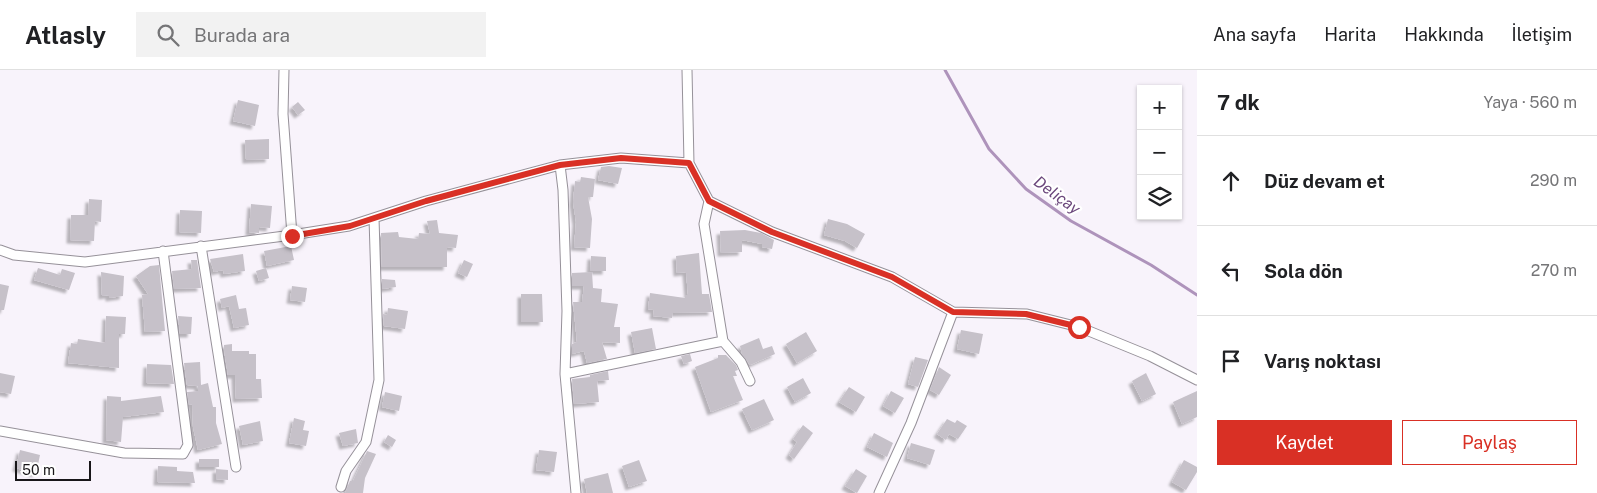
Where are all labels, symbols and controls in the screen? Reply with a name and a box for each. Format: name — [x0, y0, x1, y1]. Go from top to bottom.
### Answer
search box — [136, 12, 486, 57]
text: Atlasly — [25, 21, 106, 49]
icon: search — [154, 21, 182, 49]
text: Burada ara — [194, 24, 290, 46]
text: Ana sayfa — [1213, 24, 1296, 45]
text: Harita — [1324, 24, 1376, 45]
text: Hakkında — [1404, 24, 1484, 45]
text: İletişim — [1512, 24, 1572, 45]
map controls — [1137, 85, 1182, 220]
button: + — [1137, 85, 1182, 130]
text: 7 dk — [1217, 90, 1260, 115]
text: Yaya · 560 m — [1484, 93, 1577, 112]
button: − — [1137, 130, 1182, 175]
icon: ahead — [1217, 167, 1245, 195]
text: Düz devam et — [1264, 170, 1385, 192]
text: 290 m — [1530, 171, 1577, 190]
water label: Deliçay — [1030, 172, 1085, 219]
button: layers — [1137, 175, 1182, 220]
route end — [281, 225, 304, 248]
icon: left — [1217, 257, 1245, 285]
text: Sola dön — [1264, 260, 1343, 282]
text: 270 m — [1531, 261, 1577, 280]
route start — [1068, 316, 1091, 339]
icon: arrive — [1217, 347, 1245, 375]
text: Varış noktası — [1264, 350, 1381, 372]
button: Kaydet — [1217, 420, 1392, 465]
button: Paylaş — [1402, 420, 1577, 465]
scale bar — [15, 458, 91, 481]
text: 50 m — [22, 462, 55, 478]

